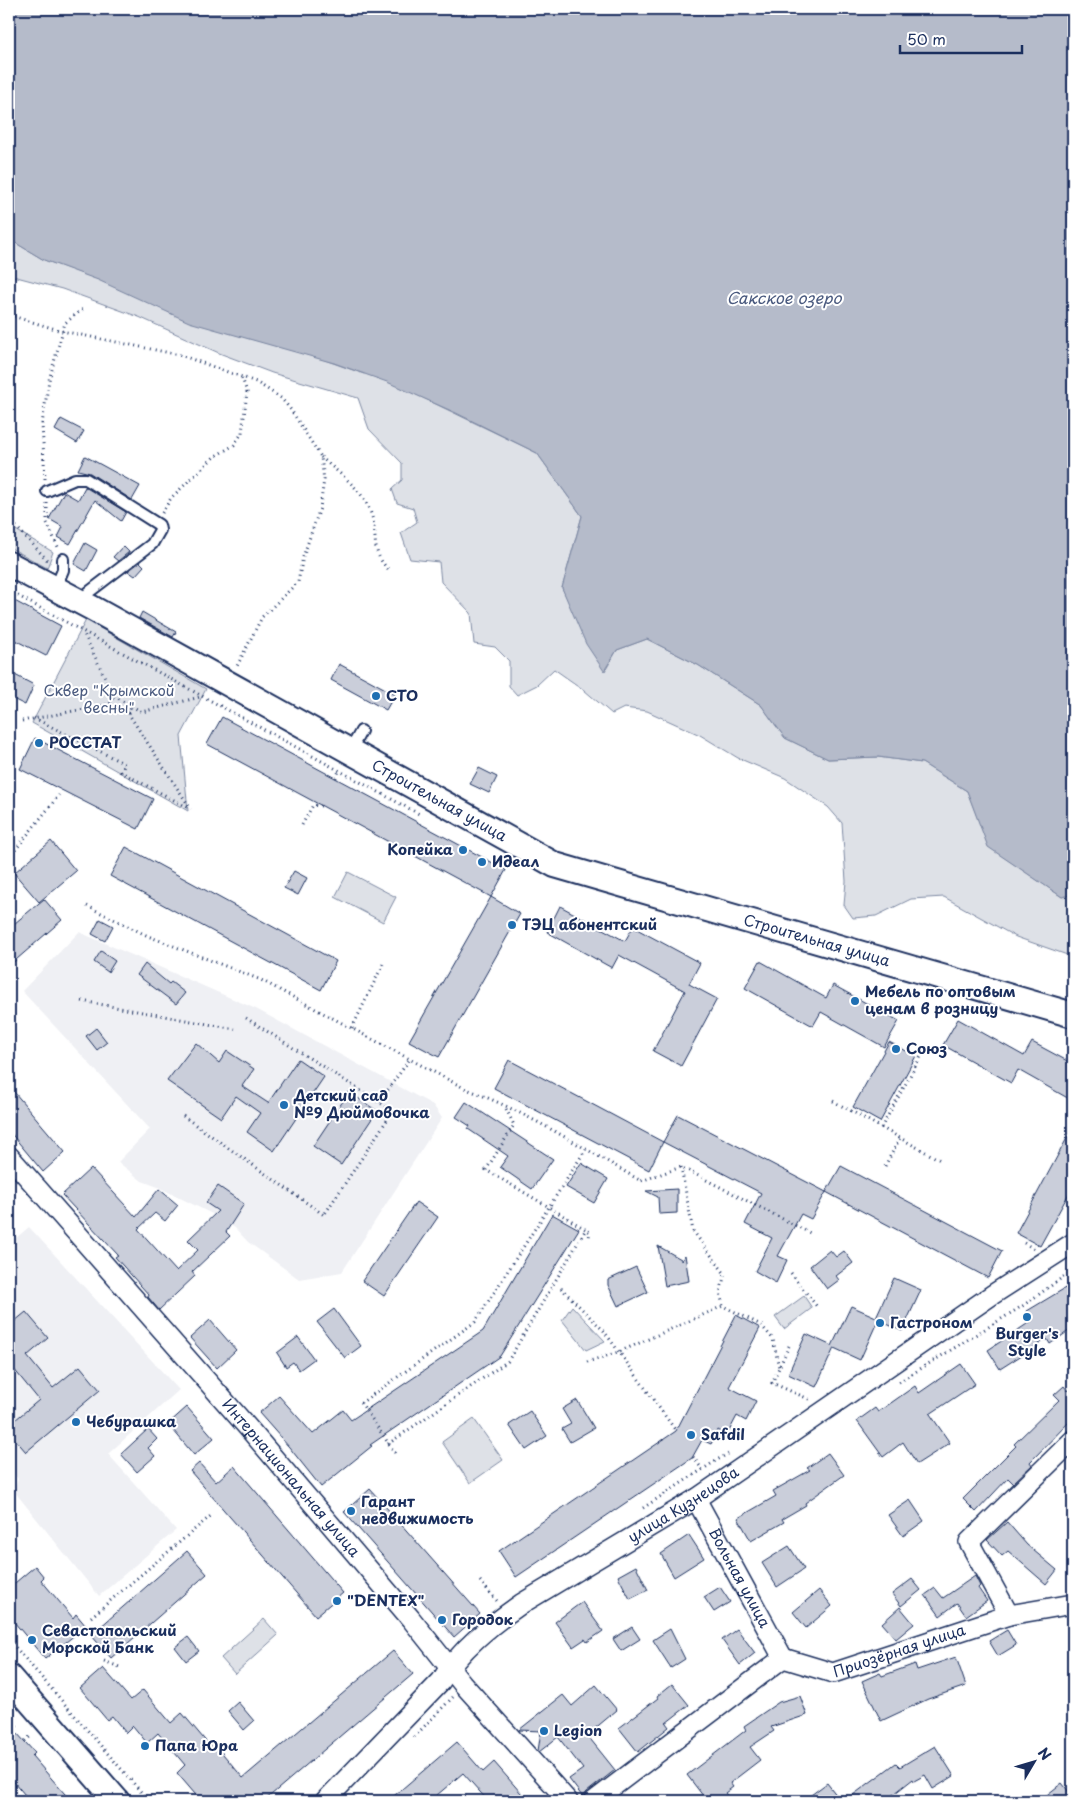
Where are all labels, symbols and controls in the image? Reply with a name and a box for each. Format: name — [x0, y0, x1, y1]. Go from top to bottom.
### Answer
scale bar — [900, 22, 1022, 54]
text: 50 m — [907, 27, 946, 50]
water label: Сакское озеро — [727, 285, 842, 309]
park label: Сквер "Крымской весны" — [43, 678, 175, 718]
place label: СТО — [386, 683, 418, 706]
marker: СТО — [370, 690, 382, 702]
place label: РОССТАТ — [49, 730, 122, 753]
marker: РОССТАТ — [33, 737, 45, 749]
street label: Строительная улица — [368, 753, 512, 847]
place label: Копейка — [387, 837, 453, 860]
marker: Копейка — [457, 844, 469, 856]
place label: Идеал — [492, 849, 539, 872]
marker: Идеал — [476, 856, 488, 868]
street label: Строительная улица — [741, 907, 894, 972]
place label: ТЭЦ абонентский — [522, 912, 657, 935]
marker: ТЭЦ абонентский — [506, 919, 518, 931]
place label: Мебель по оптовым ценам в розницу — [865, 979, 1016, 1019]
marker: Мебель по оптовым ценам в розницу — [849, 995, 861, 1007]
place label: Союз — [906, 1036, 947, 1059]
marker: Союз — [890, 1043, 902, 1055]
place label: Детский сад №9 Дюймовочка — [293, 1083, 430, 1123]
marker: Детский сад №9 Дюймовочка — [278, 1099, 290, 1111]
place label: Гастроном — [890, 1310, 973, 1333]
marker: Burger's Style — [1021, 1311, 1033, 1323]
marker: Гастроном — [874, 1317, 886, 1329]
place label: Burger's Style — [995, 1321, 1059, 1361]
street label: Интернациональная улица — [217, 1393, 367, 1562]
place label: Чебурашка — [86, 1409, 177, 1432]
marker: Чебурашка — [70, 1416, 82, 1428]
place label: Safdil — [701, 1422, 745, 1445]
marker: Safdil — [685, 1429, 697, 1441]
street label: улица Кузнецова — [623, 1460, 743, 1547]
place label: Гарант недвижимость — [361, 1489, 474, 1529]
marker: Гарант недвижимость — [345, 1505, 357, 1517]
street label: Вольная улица — [704, 1523, 777, 1632]
place label: "DENTEX" — [347, 1588, 424, 1611]
marker: "DENTEX" — [331, 1595, 343, 1607]
place label: Городок — [452, 1607, 514, 1630]
marker: Городок — [436, 1614, 448, 1626]
street label: Приозёрная улица — [830, 1617, 969, 1682]
place label: Севастопольский Морской Банк — [42, 1618, 177, 1658]
marker: Севастопольский Морской Банк — [26, 1634, 38, 1646]
place label: Legion — [554, 1718, 602, 1741]
marker: Legion — [538, 1725, 550, 1737]
place label: Папа Юра — [155, 1733, 238, 1756]
north arrow — [1010, 1738, 1060, 1788]
marker: Папа Юра — [139, 1740, 151, 1752]
text: N — [1033, 1743, 1056, 1765]

